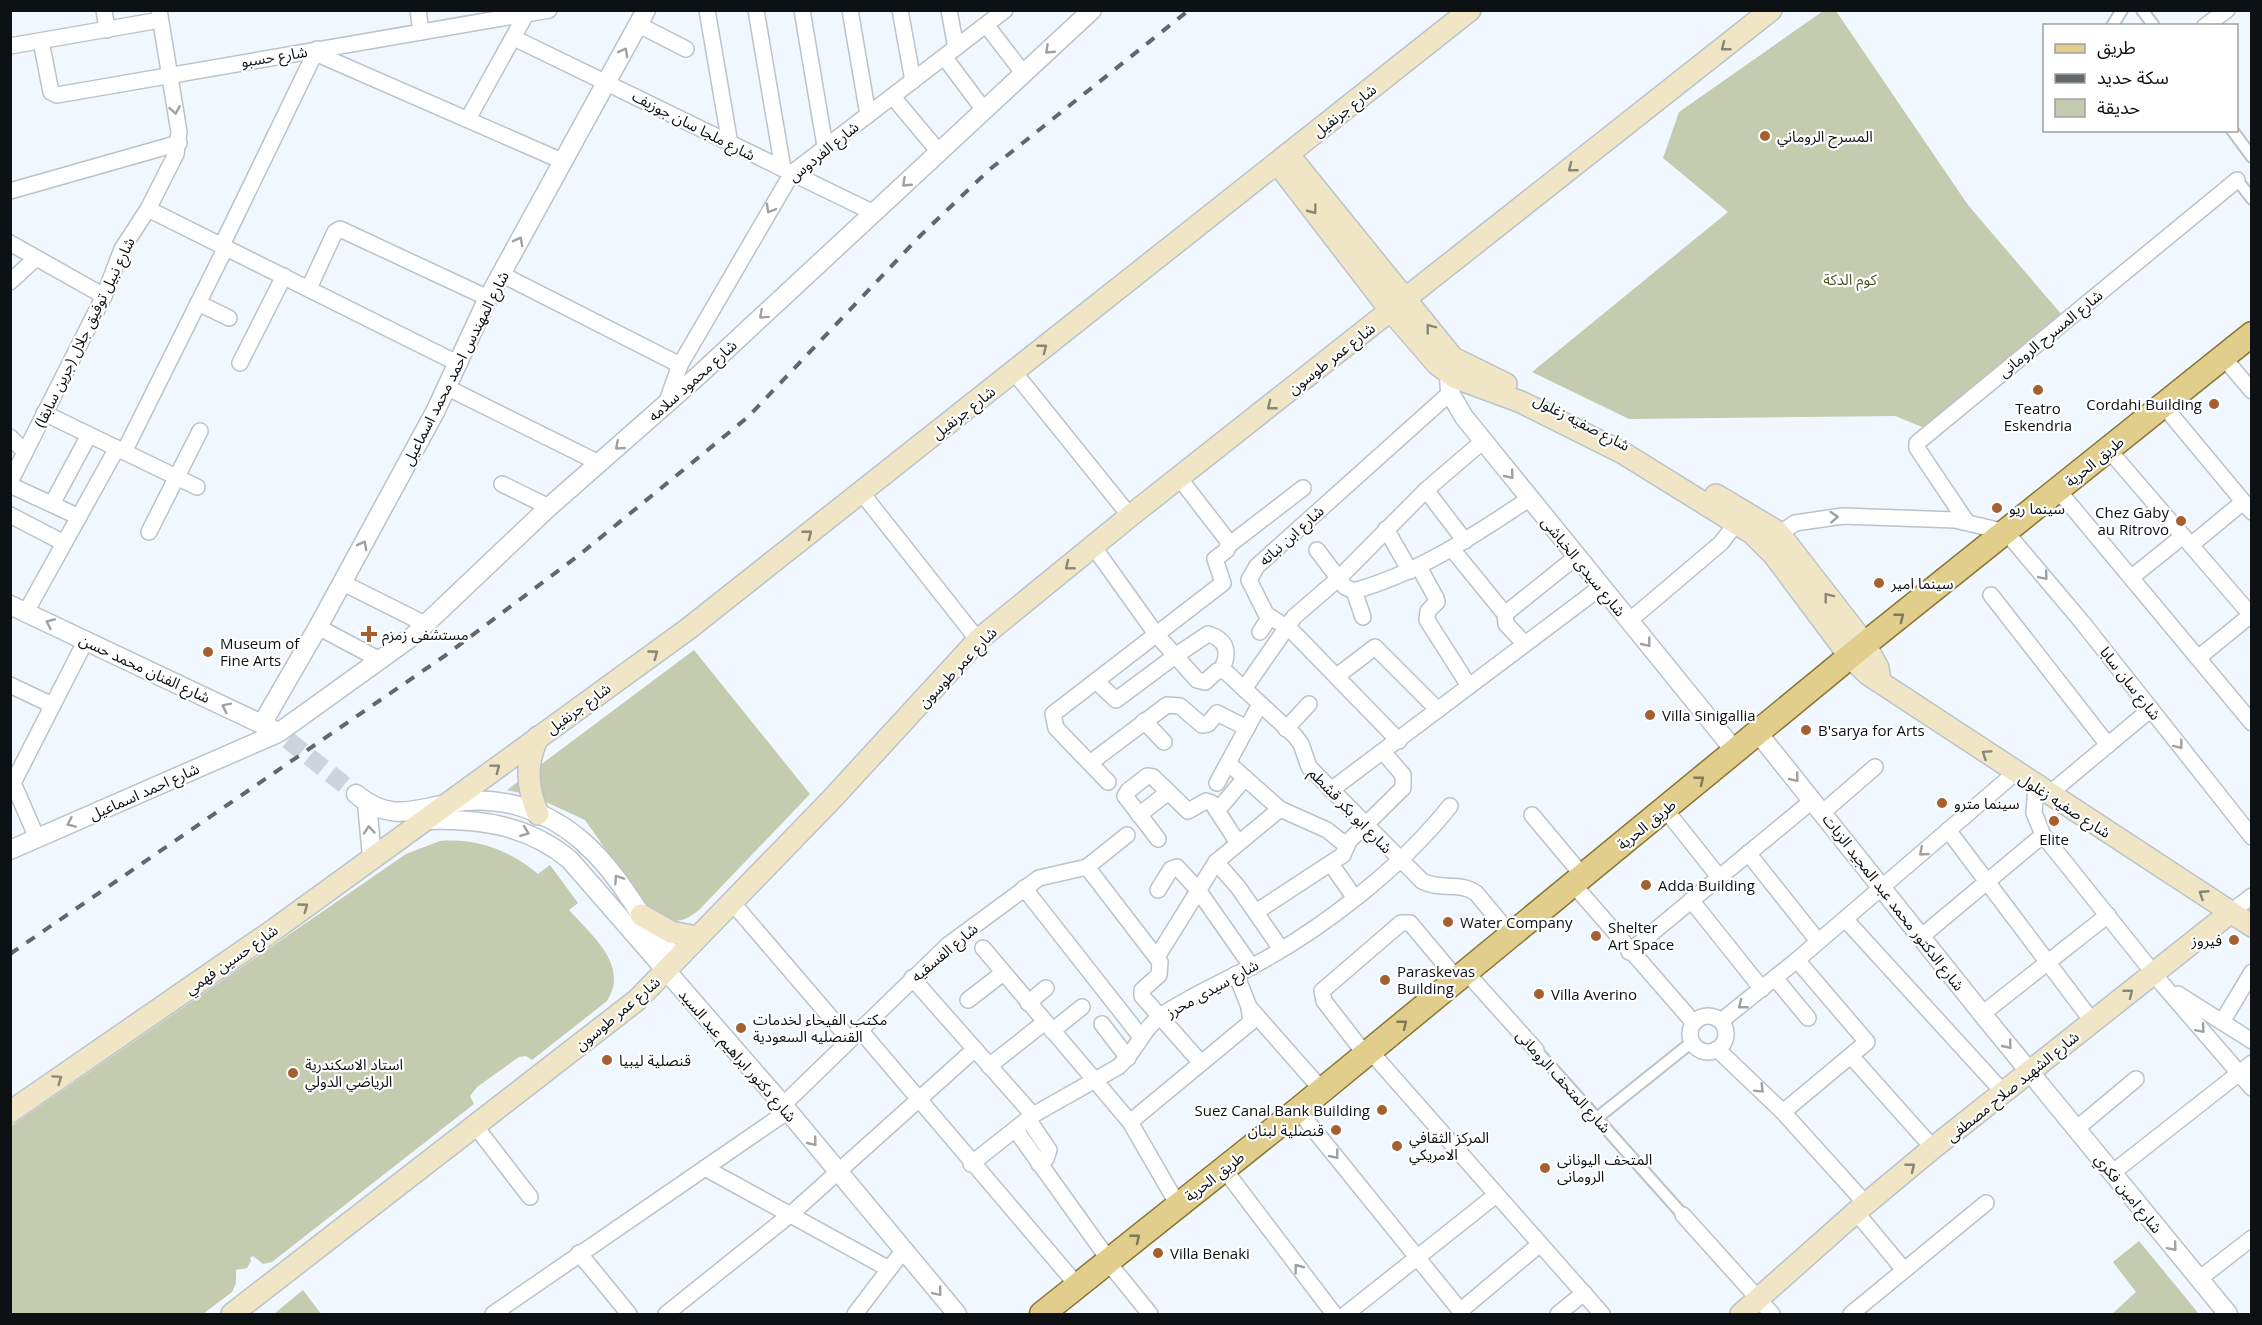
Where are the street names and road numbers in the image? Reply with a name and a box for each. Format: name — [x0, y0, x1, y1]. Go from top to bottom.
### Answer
street label: شارع حسبو — [239, 41, 309, 74]
street label: شارع جرنفيل — [1308, 79, 1382, 143]
street label: شارع ملجا سان جوزيف — [628, 85, 759, 167]
street label: شارع الفردوس — [783, 116, 865, 188]
street label: شارع نبيل توفيق جلال (جرين سابقا) — [29, 233, 142, 432]
street label: شارع المهندس احمد محمد اسماعيل — [397, 267, 516, 470]
street label: شارع المسرح الرومانى — [1994, 285, 2108, 384]
street label: شارع عمر طوسون — [1283, 317, 1381, 401]
street label: شارع محمود سلامه — [643, 335, 743, 428]
street label: شارع جرنفيل — [927, 381, 1001, 445]
street label: شارع صفيه زغلول — [1529, 389, 1634, 458]
street label: طريق الحرية — [2060, 431, 2128, 492]
street label: شارع ابن نباته — [1254, 500, 1330, 572]
street label: شارع سيدى الخباشى — [1535, 512, 1631, 622]
street label: شارع عمر طوسون — [913, 622, 1003, 714]
street label: شارع الفنان محمد حسن — [75, 629, 214, 710]
street label: شارع سان سابا — [2094, 642, 2166, 726]
street label: شارع جرنفيل — [542, 678, 616, 741]
street label: شارع احمد اسماعيل — [86, 758, 204, 827]
street label: شارع ابو بكر قشطم — [1303, 763, 1397, 859]
street label: شارع صفيه زغلول — [2014, 768, 2115, 845]
street label: طريق الحرية — [1612, 794, 1680, 855]
street label: شارع الدكتور محمد عبد المجيد الزيات — [1816, 809, 1970, 997]
street label: شارع الفسقيه — [907, 918, 984, 988]
street label: شارع حسين فهمي — [181, 919, 283, 1001]
street label: شارع سيدى محرز — [1161, 954, 1263, 1025]
street label: شارع عمر طوسون — [570, 971, 666, 1057]
street label: شارع دكتور ابراهيم عبد السيد — [672, 984, 802, 1128]
street label: شارع المتحف الرومانى — [1510, 1025, 1616, 1139]
street label: شارع الشهيد صلاح مصطفى — [1941, 1026, 2085, 1148]
street label: طريق الحرية — [1180, 1146, 1249, 1206]
street label: شارع امين فكري — [2088, 1149, 2167, 1239]

